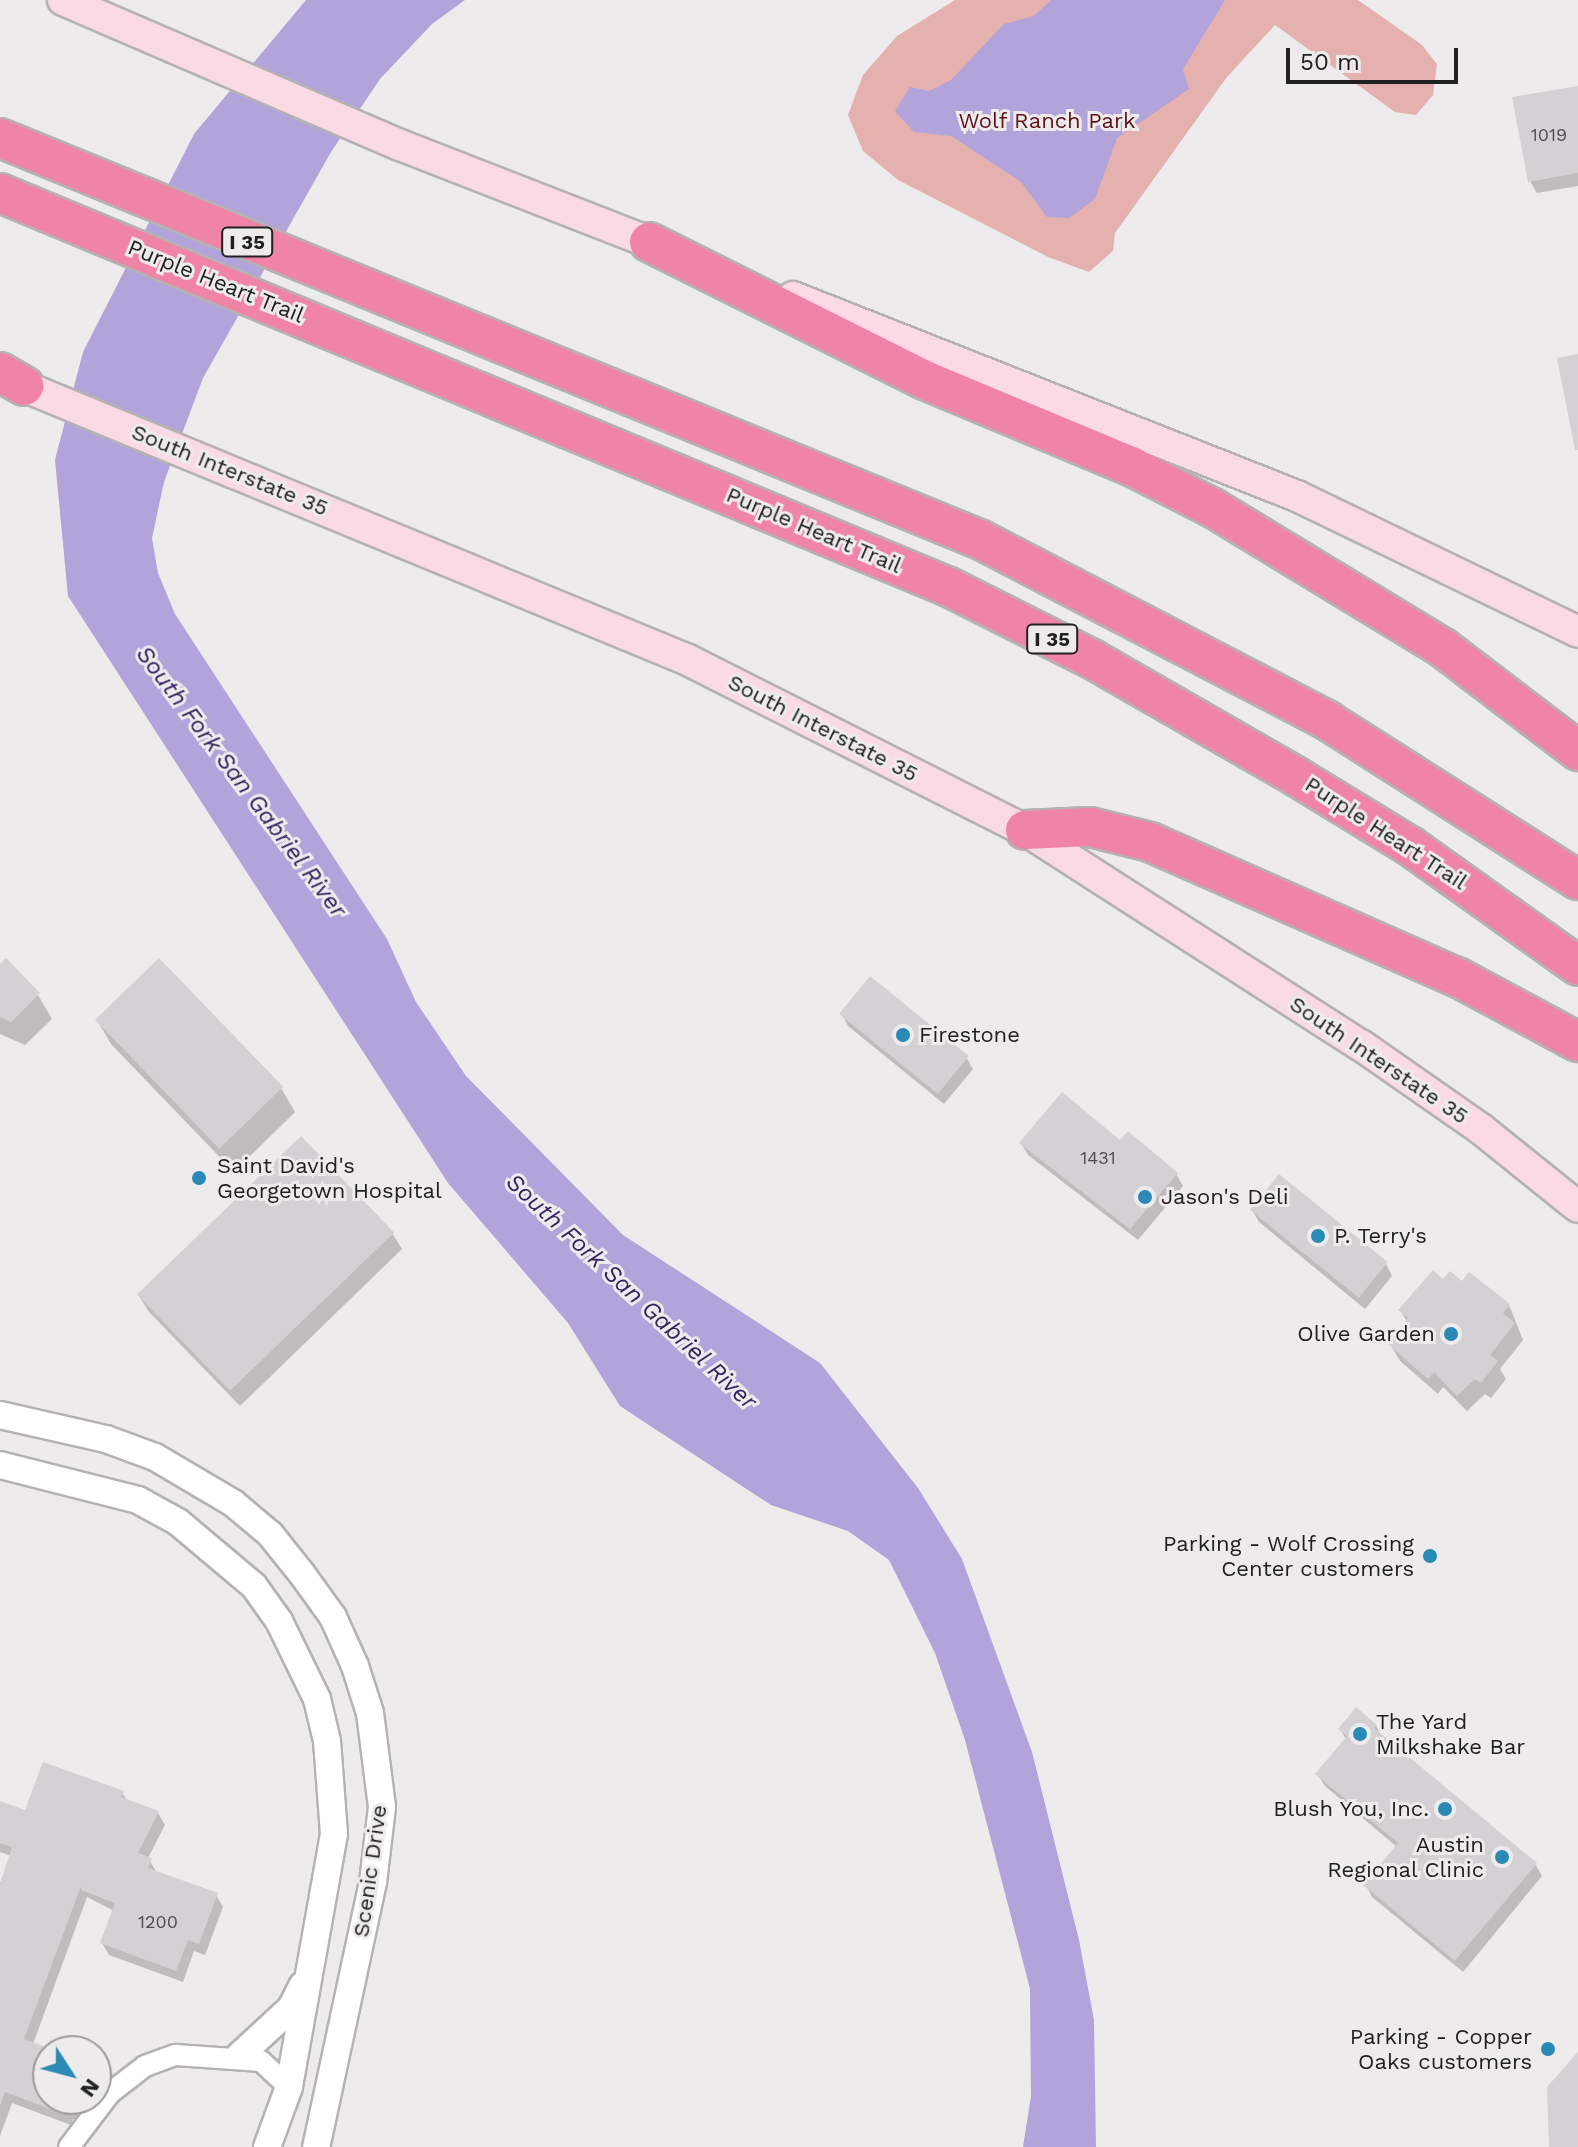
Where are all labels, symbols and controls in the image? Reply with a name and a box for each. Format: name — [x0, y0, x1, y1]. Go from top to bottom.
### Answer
scale bar — [1290, 32, 1462, 82]
text: 50 m — [1300, 48, 1360, 76]
park label: Wolf Ranch Park — [958, 108, 1136, 134]
house number: 1019 — [1531, 124, 1567, 146]
road number: I 35 — [221, 226, 273, 258]
street label: Purple Heart Trail — [124, 233, 308, 329]
street label: South Interstate 35 — [128, 419, 332, 521]
street label: Purple Heart Trail — [722, 481, 906, 579]
road number: I 35 — [1026, 623, 1078, 655]
water label: South Fork San Gabriel River — [129, 640, 353, 924]
street label: South Interstate 35 — [724, 669, 922, 787]
street label: Purple Heart Trail — [1300, 771, 1472, 895]
street label: South Interstate 35 — [1285, 991, 1473, 1129]
place label: Firestone — [919, 1022, 1020, 1048]
marker: Firestone — [894, 1026, 912, 1044]
house number: 1431 — [1080, 1147, 1116, 1169]
place label: Saint David's Georgetown Hospital — [217, 1152, 442, 1204]
marker: Saint David's Georgetown Hospital — [188, 1167, 210, 1189]
water label: South Fork San Gabriel River — [499, 1168, 763, 1416]
place label: Jason's Deli — [1161, 1184, 1288, 1210]
marker: Jason's Deli — [1136, 1188, 1154, 1206]
place label: P. Terry's — [1334, 1223, 1427, 1249]
marker: P. Terry's — [1309, 1227, 1327, 1245]
place label: Olive Garden — [1297, 1321, 1435, 1347]
marker: Olive Garden — [1442, 1325, 1460, 1343]
place label: Parking - Wolf Crossing Center customers — [1162, 1530, 1414, 1582]
marker: Parking - Wolf Crossing Center customers — [1421, 1547, 1439, 1565]
place label: The Yard Milkshake Bar — [1376, 1708, 1525, 1760]
marker: The Yard Milkshake Bar — [1351, 1725, 1369, 1743]
place label: Blush You, Inc. — [1272, 1796, 1429, 1822]
marker: Blush You, Inc. — [1436, 1800, 1454, 1818]
street label: Scenic Drive — [348, 1803, 392, 1939]
place label: Austin Regional Clinic — [1327, 1831, 1484, 1882]
marker: Austin Regional Clinic — [1491, 1846, 1513, 1868]
house number: 1200 — [138, 1911, 178, 1933]
place label: Parking - Copper Oaks customers — [1350, 2023, 1532, 2074]
north arrow — [32, 2035, 112, 2115]
marker: Parking - Copper Oaks customers — [1539, 2040, 1557, 2058]
text: N — [75, 2074, 105, 2102]

